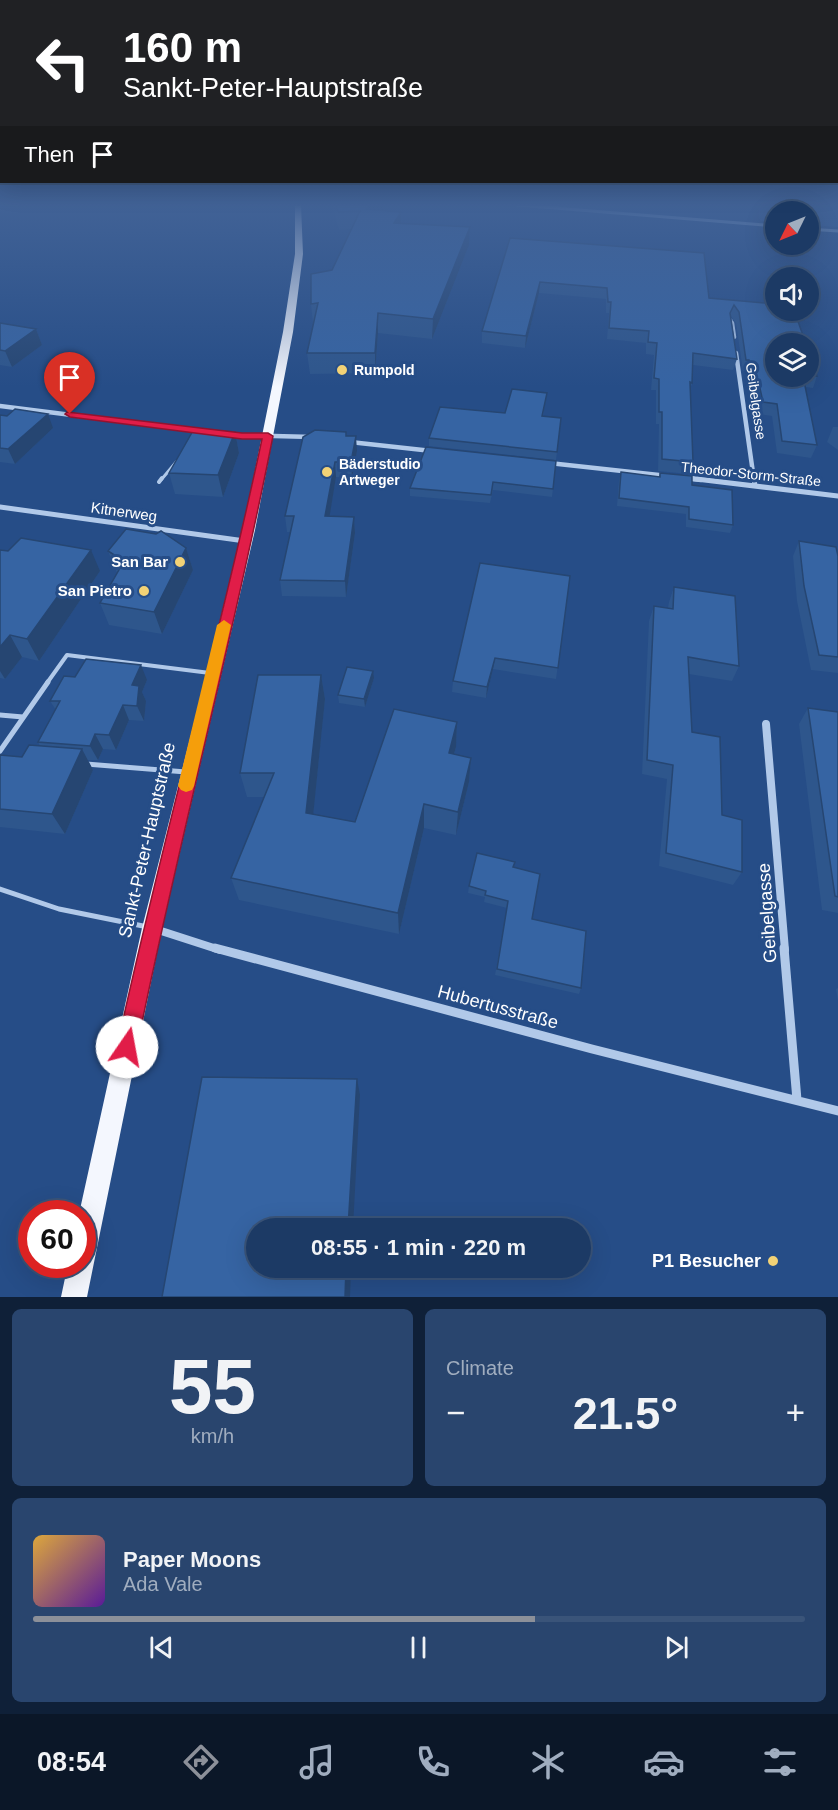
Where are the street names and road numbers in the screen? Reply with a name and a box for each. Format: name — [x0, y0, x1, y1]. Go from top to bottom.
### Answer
street label: Geibelgasse — [743, 361, 769, 441]
street label: Theodor-Storm-Straße — [680, 459, 822, 489]
street label: Kitnerweg — [90, 498, 158, 525]
street label: Sankt-Peter-Hauptstraße — [115, 740, 179, 940]
street label: Geibelgasse — [754, 862, 780, 964]
street label: Hubertusstraße — [435, 981, 561, 1033]

